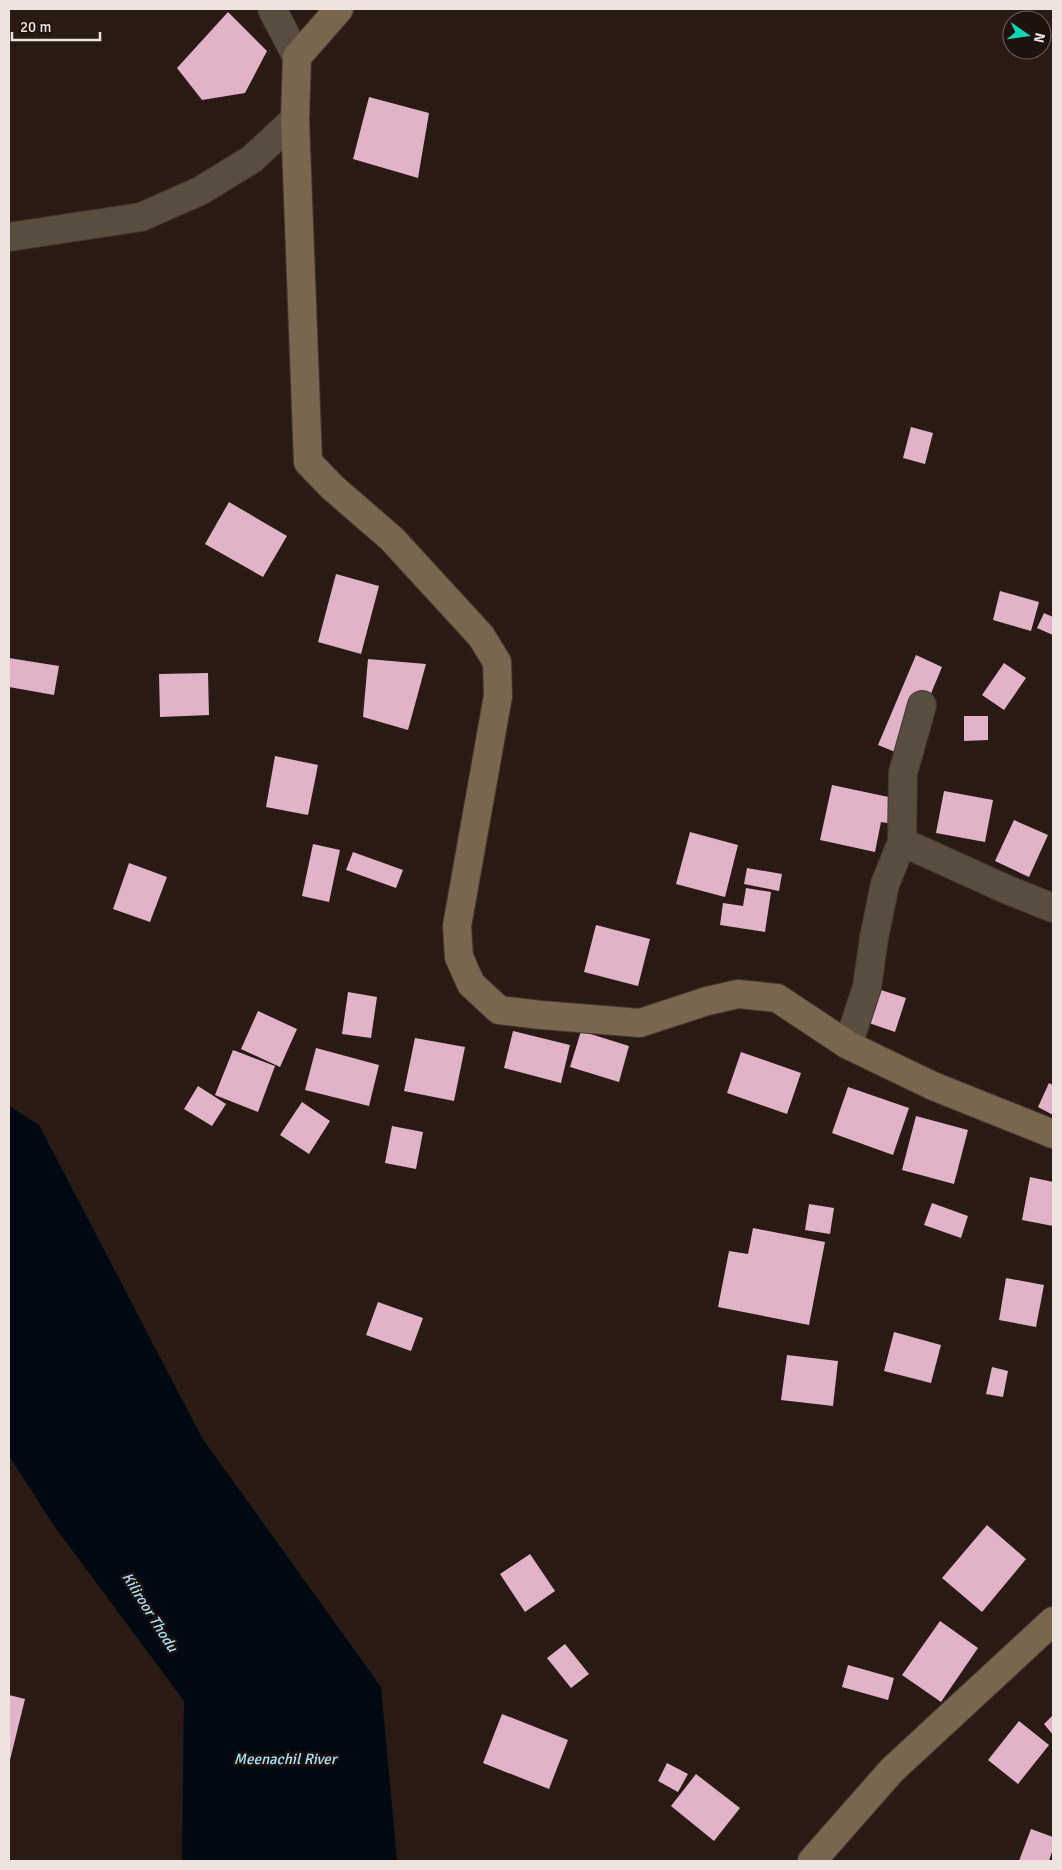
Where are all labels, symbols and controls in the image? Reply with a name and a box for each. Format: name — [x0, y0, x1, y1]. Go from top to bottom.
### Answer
scale bar — [12, 10, 100, 42]
north arrow — [1002, 10, 1052, 60]
text: 20 m — [20, 18, 51, 36]
text: N — [1030, 31, 1049, 44]
water label: Kiliroor Thodu — [118, 1569, 182, 1656]
water label: Meenachil River — [234, 1750, 339, 1768]

